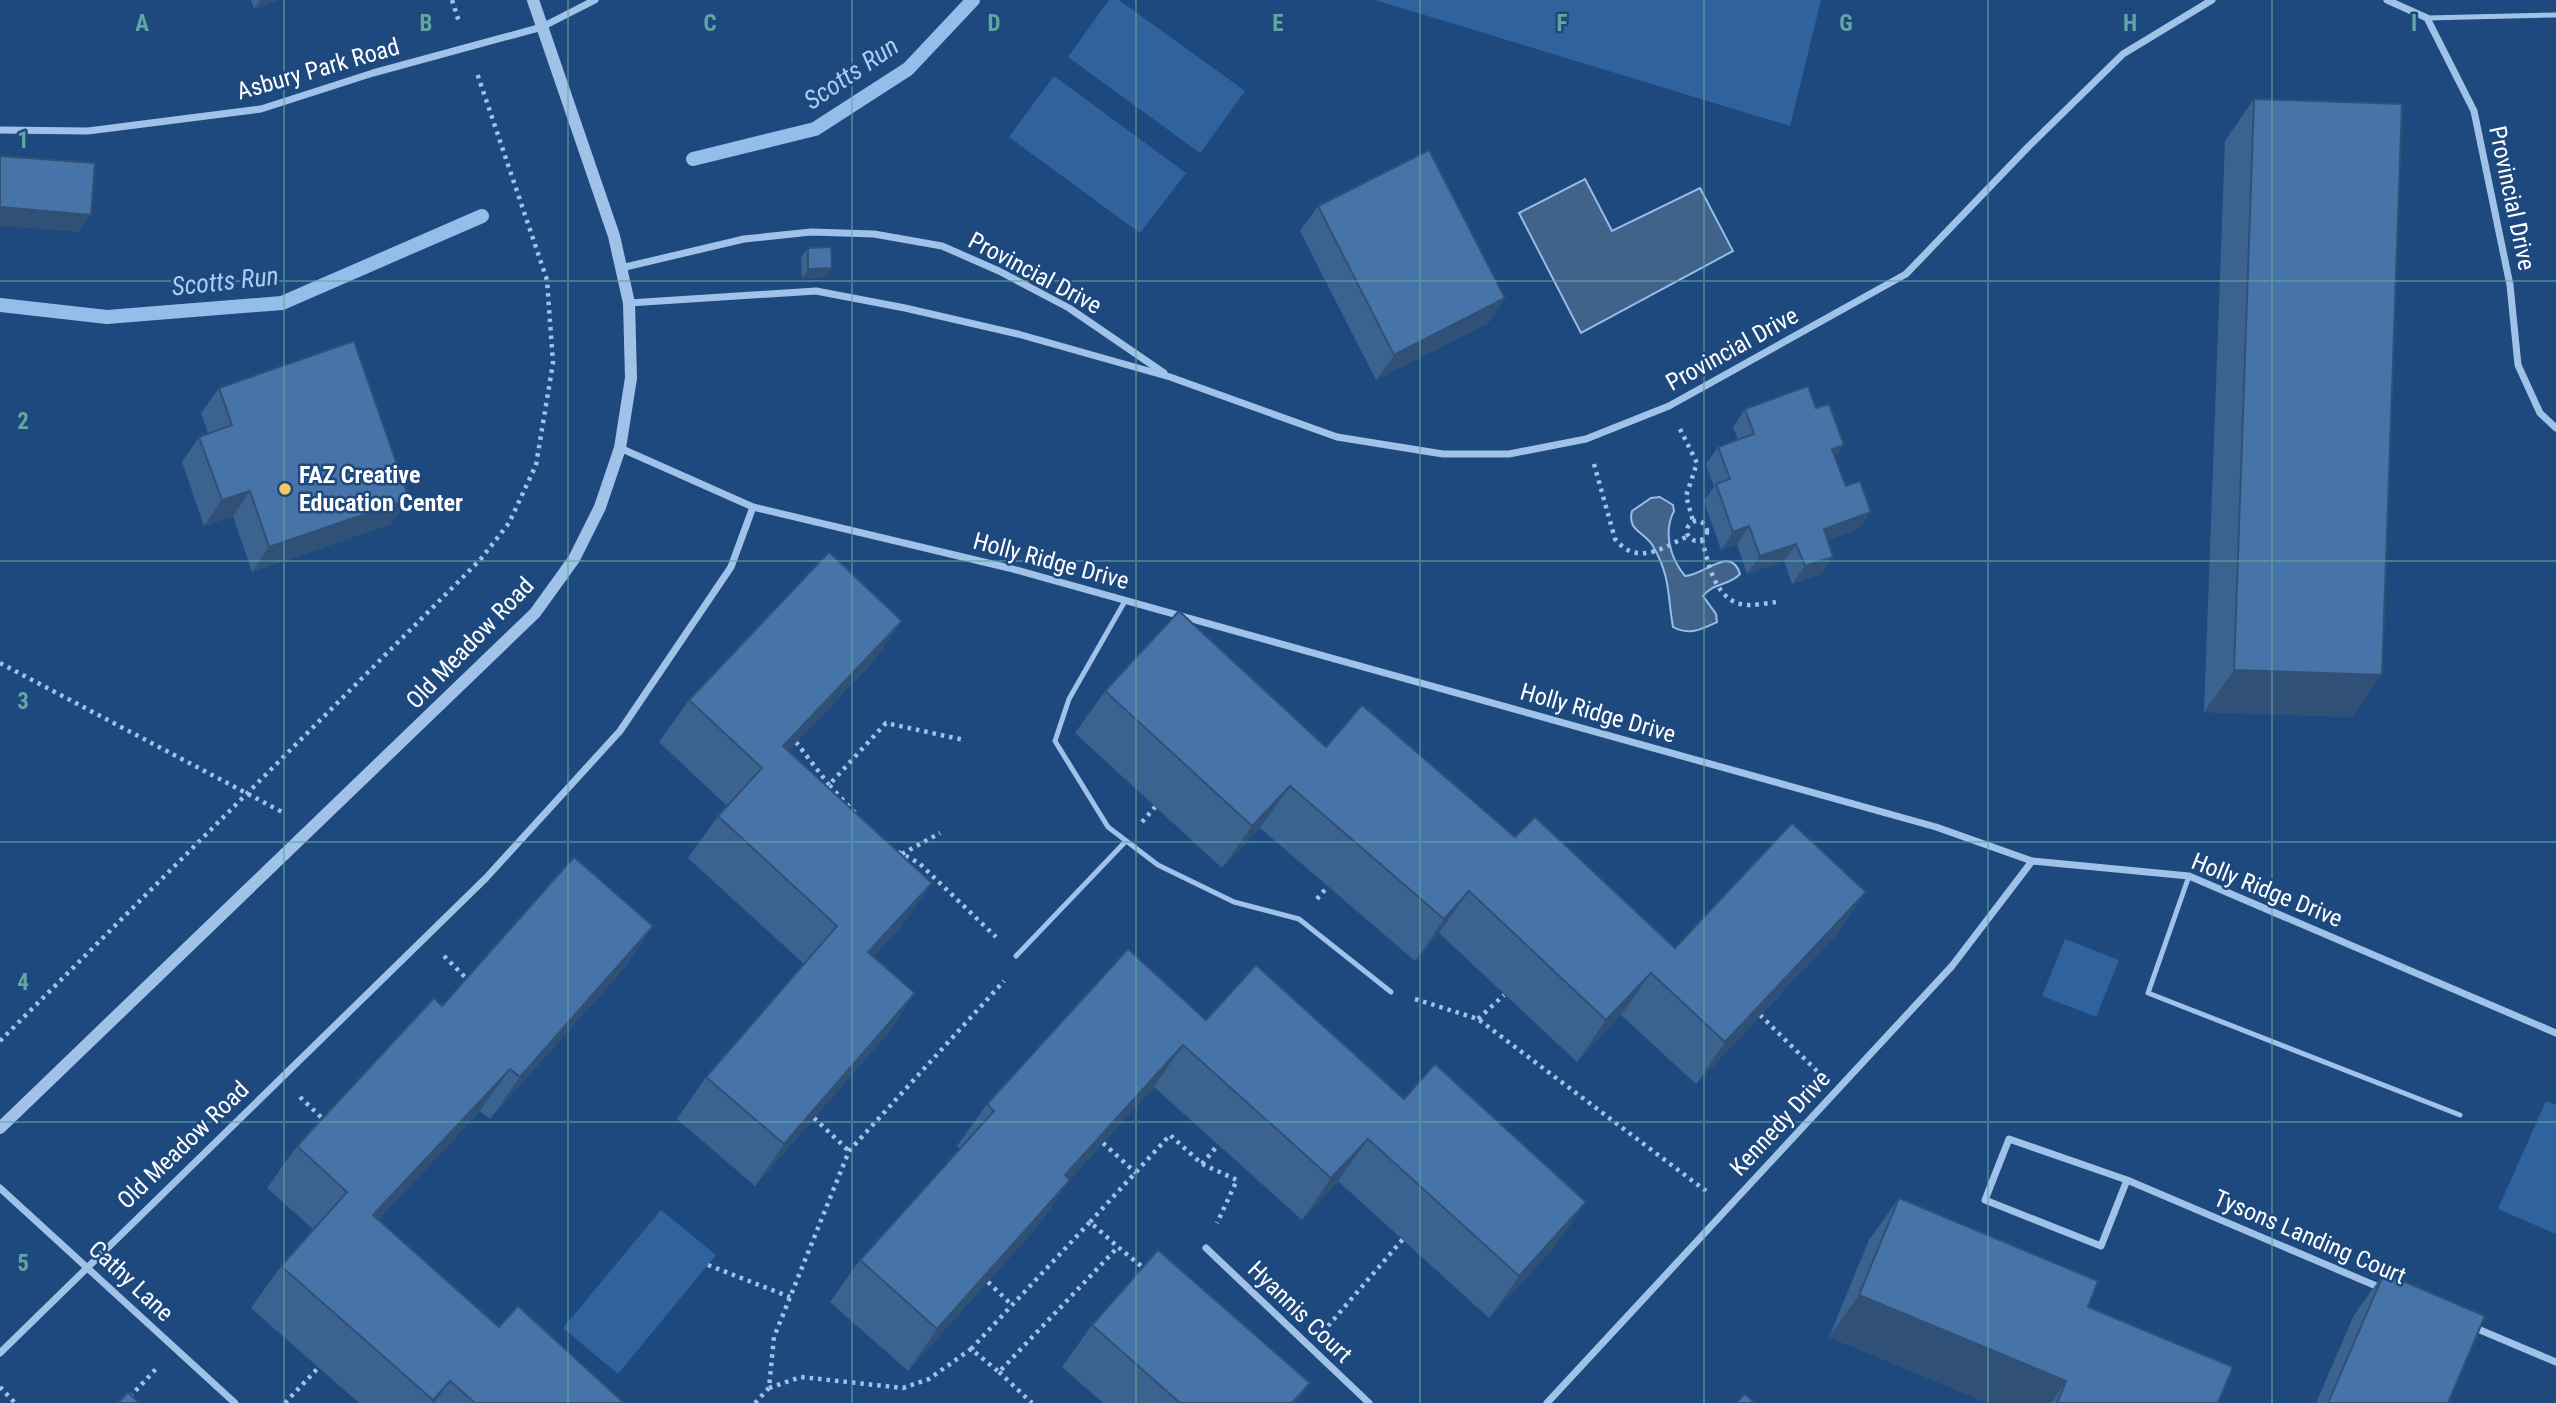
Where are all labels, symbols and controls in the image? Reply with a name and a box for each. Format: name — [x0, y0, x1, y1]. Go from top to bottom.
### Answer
text: A — [135, 10, 149, 37]
text: B — [420, 10, 432, 37]
text: C — [703, 10, 717, 37]
text: D — [988, 10, 1001, 37]
text: E — [1272, 10, 1284, 37]
text: F — [1557, 10, 1568, 37]
text: G — [1839, 10, 1853, 37]
text: H — [2123, 10, 2137, 37]
text: I — [2411, 10, 2417, 37]
water label: Scotts Run — [798, 30, 904, 116]
street label: Asbury Park Road — [234, 32, 402, 106]
street label: Provincial Drive — [2483, 123, 2541, 273]
text: 1 — [17, 127, 29, 154]
street label: Provincial Drive — [964, 226, 1106, 320]
water label: Scotts Run — [170, 260, 280, 302]
street label: Provincial Drive — [1661, 301, 1803, 397]
text: 2 — [17, 408, 29, 435]
place label: FAZ Creative Education Center — [299, 461, 463, 517]
marker: FAZ Creative Education Center — [277, 481, 293, 497]
street label: Holly Ridge Drive — [970, 527, 1132, 595]
street label: Old Meadow Road — [400, 572, 540, 714]
street label: Holly Ridge Drive — [1517, 677, 1679, 749]
text: 3 — [17, 688, 29, 715]
street label: Holly Ridge Drive — [2188, 847, 2346, 933]
text: 4 — [17, 969, 29, 996]
street label: Kennedy Drive — [1724, 1065, 1836, 1181]
street label: Old Meadow Road — [112, 1075, 254, 1215]
street label: Tysons Landing Court — [2210, 1184, 2410, 1290]
street label: Cathy Lane — [83, 1235, 179, 1327]
text: 5 — [17, 1250, 29, 1277]
street label: Hyannis Court — [1242, 1256, 1358, 1368]

